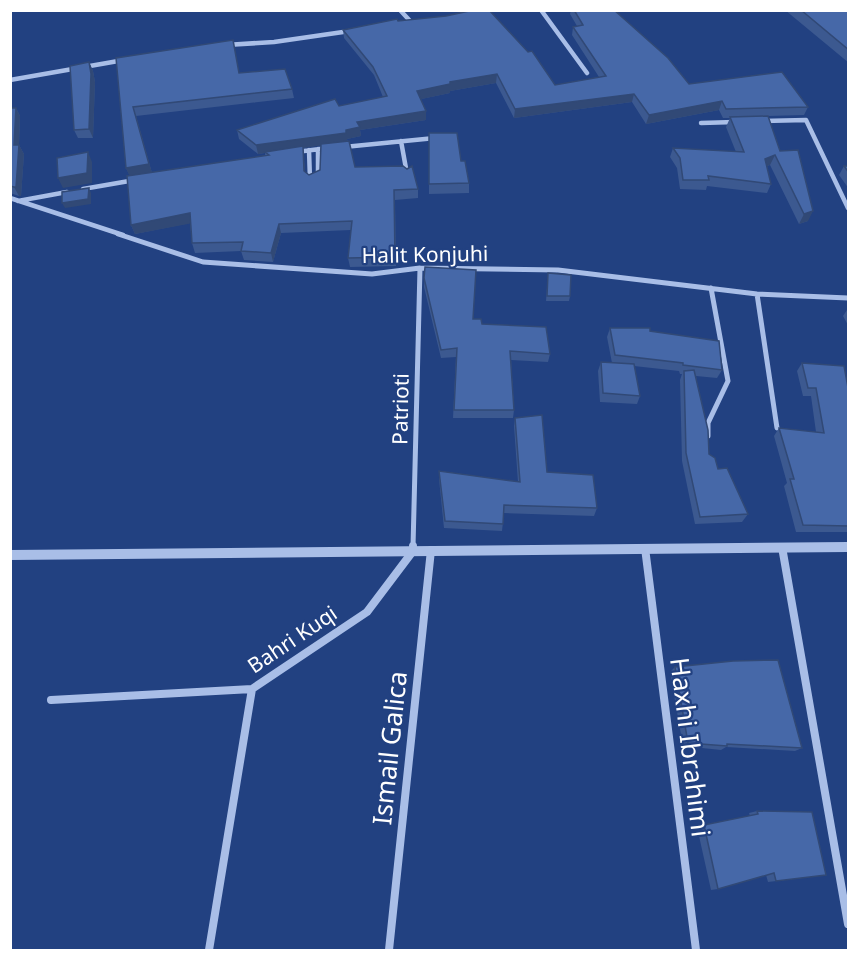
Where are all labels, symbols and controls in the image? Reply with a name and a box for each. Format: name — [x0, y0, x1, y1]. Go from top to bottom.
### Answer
street label: Halit Konjuhi — [361, 239, 489, 269]
street label: Patrioti — [385, 373, 415, 445]
street label: Bahri Kuqi — [242, 599, 342, 679]
street label: Haxhi Ibrahimi — [662, 655, 720, 839]
street label: Ismail Galica — [363, 669, 415, 827]

